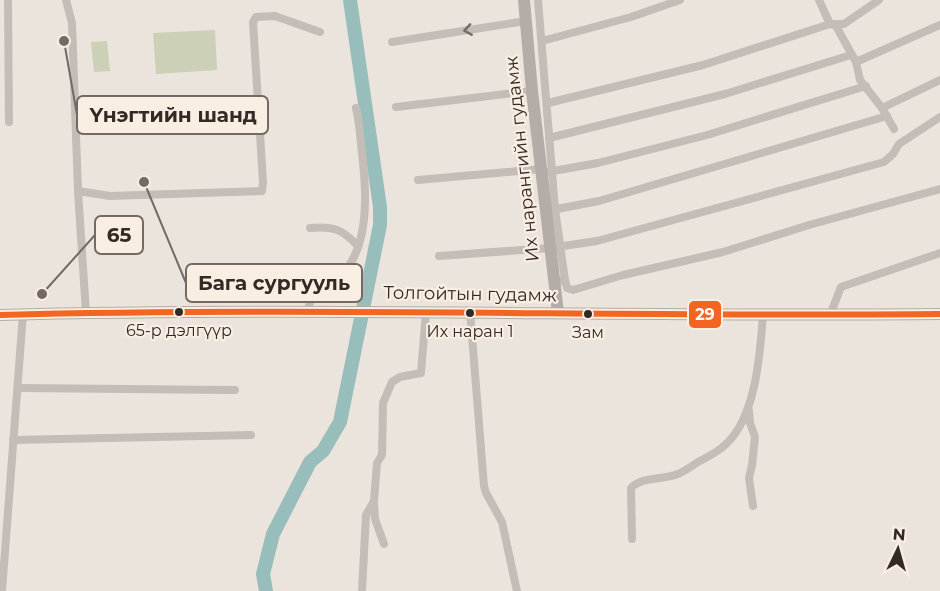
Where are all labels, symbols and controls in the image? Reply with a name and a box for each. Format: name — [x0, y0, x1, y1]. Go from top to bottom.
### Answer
one-way arrow — [464, 24, 473, 36]
street label: Их нарангийн гудамж — [500, 55, 544, 263]
callout: Үнэгтийн шанд — [77, 96, 268, 134]
text: Үнэгтийн шанд — [89, 103, 257, 127]
callout: 65 — [95, 216, 143, 254]
text: 65 — [107, 223, 131, 247]
callout: Бага сургууль — [186, 264, 362, 302]
text: Бага сургууль — [198, 271, 350, 295]
street label: Толгойтын гудамж — [383, 281, 557, 307]
line badge: 29 — [688, 300, 722, 329]
text: 29 — [695, 305, 715, 324]
marker: 65-р дэлгүүр — [173, 306, 185, 318]
marker: Их наран 1 — [464, 307, 476, 319]
marker: Зам — [582, 308, 594, 320]
place label: 65-р дэлгүүр — [126, 321, 232, 340]
place label: Их наран 1 — [427, 322, 513, 341]
place label: Зам — [572, 323, 604, 342]
north arrow — [868, 519, 928, 579]
text: N — [892, 525, 907, 545]

